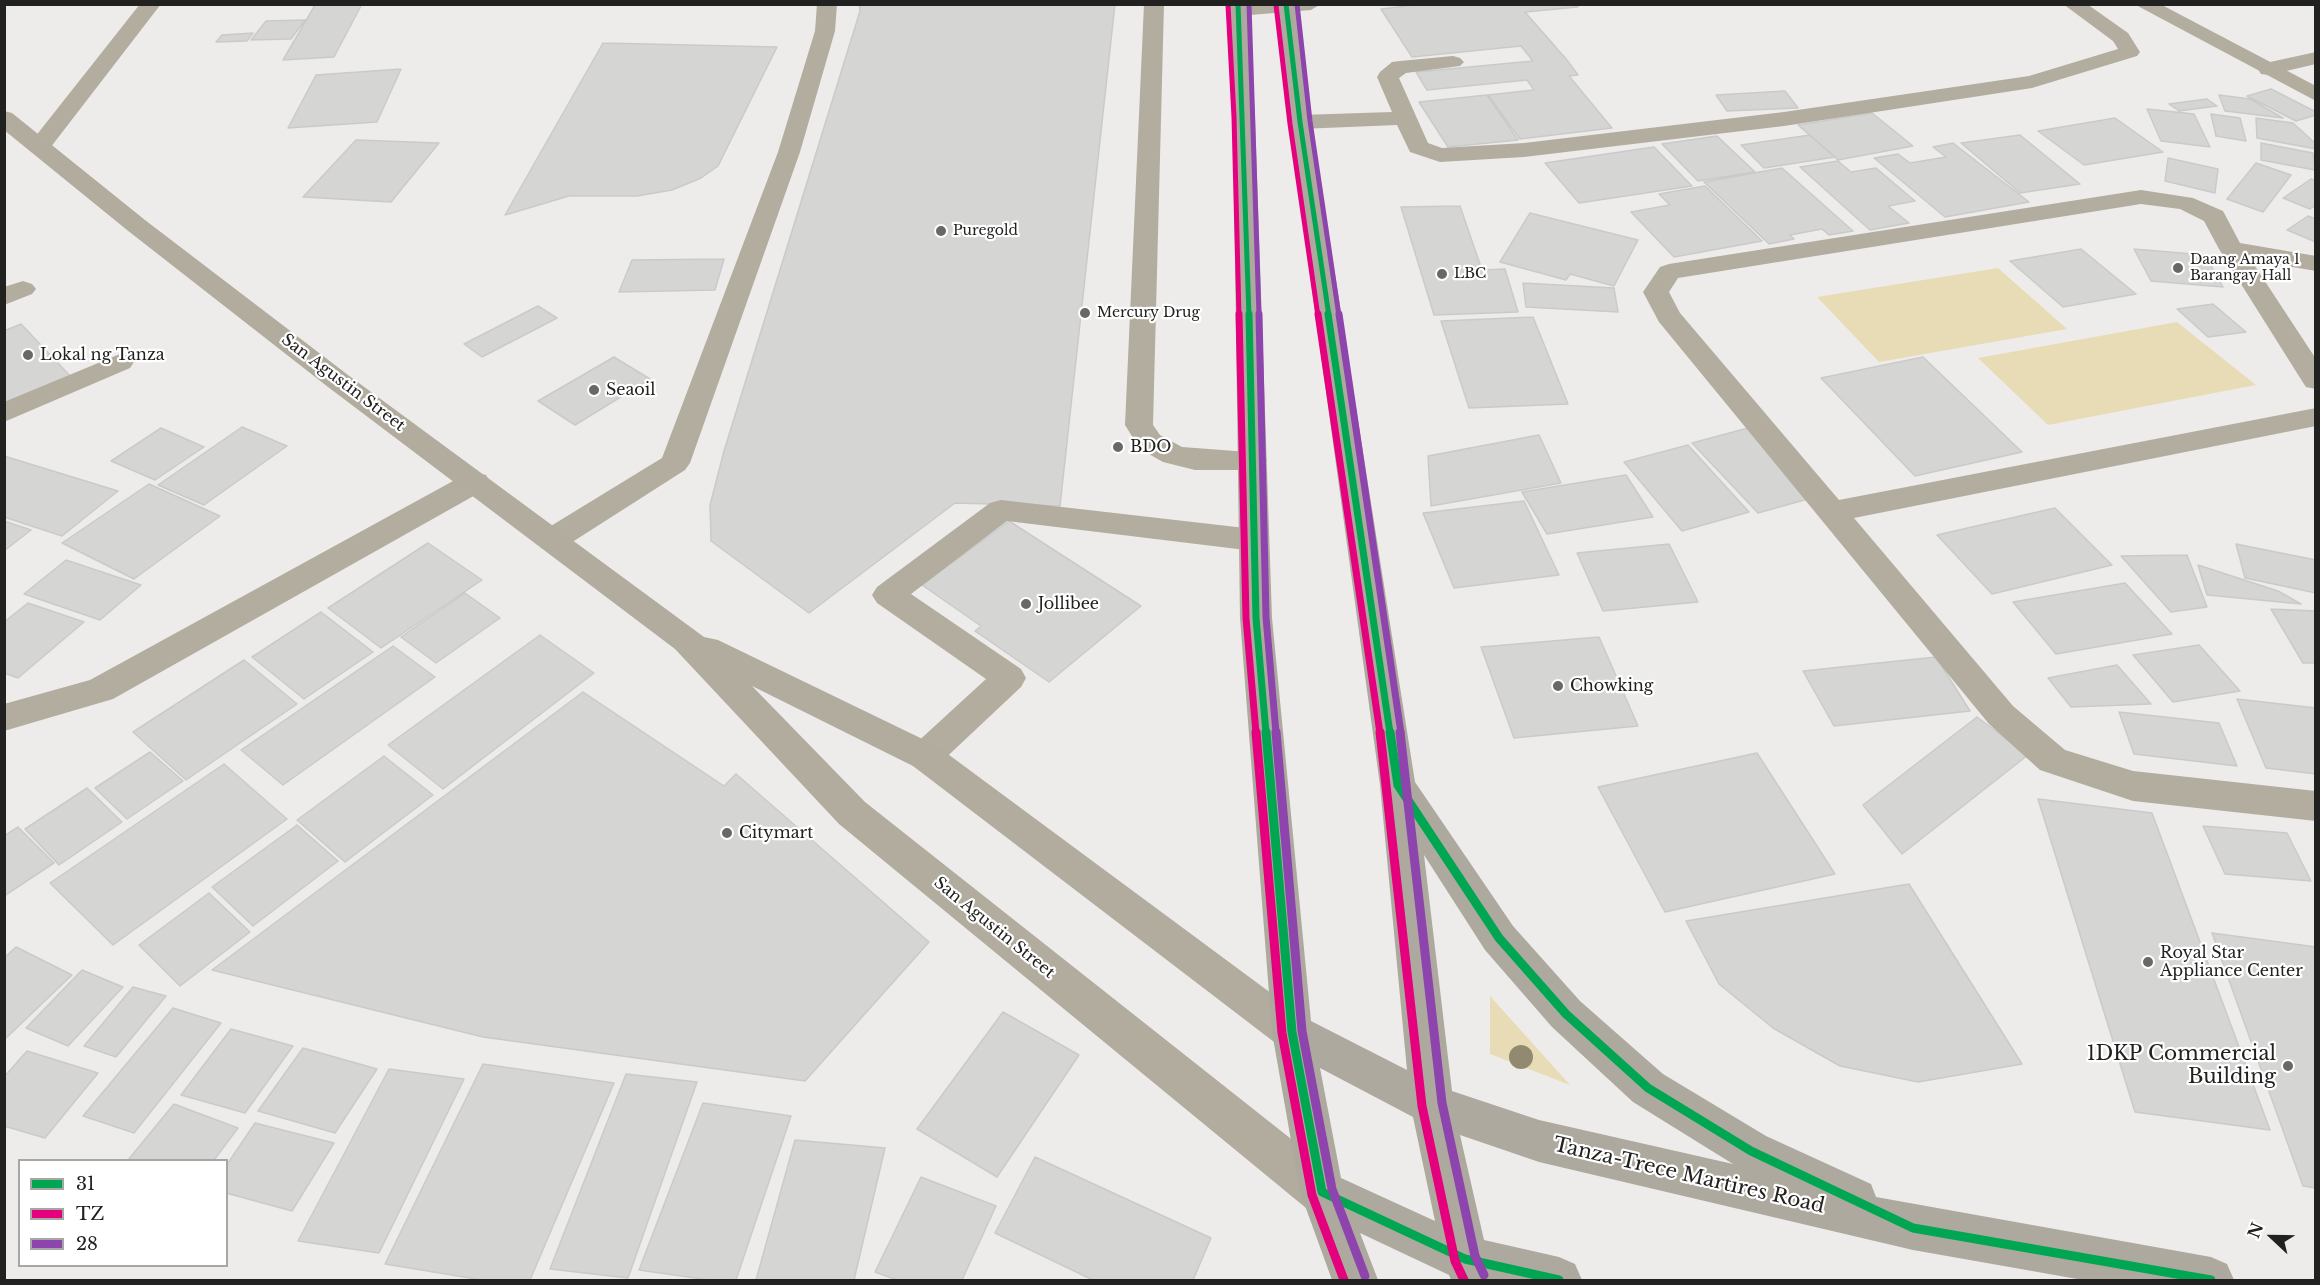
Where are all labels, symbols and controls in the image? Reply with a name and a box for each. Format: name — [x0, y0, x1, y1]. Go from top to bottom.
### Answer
place label: Puregold — [953, 223, 1018, 239]
marker: Puregold — [934, 224, 948, 238]
place label: Daang Amaya 1 Barangay Hall — [2190, 252, 2300, 284]
marker: Daang Amaya 1 Barangay Hall — [2171, 261, 2185, 275]
place label: LBC — [1454, 266, 1486, 282]
marker: LBC — [1435, 267, 1449, 281]
place label: Mercury Drug — [1097, 305, 1200, 321]
marker: Mercury Drug — [1078, 306, 1092, 320]
street label: San Agustin Street — [277, 330, 409, 436]
place label: Lokal ng Tanza — [40, 345, 165, 365]
marker: Lokal ng Tanza — [21, 348, 35, 362]
place label: Seaoil — [606, 380, 655, 400]
marker: Seaoil — [587, 383, 601, 397]
place label: BDO — [1130, 437, 1171, 457]
marker: BDO — [1111, 440, 1125, 454]
place label: Jollibee — [1038, 594, 1099, 614]
marker: Jollibee — [1019, 597, 1033, 611]
place label: Chowking — [1570, 676, 1653, 696]
marker: Chowking — [1551, 679, 1565, 693]
place label: Citymart — [739, 823, 813, 843]
marker: Citymart — [720, 826, 734, 840]
street label: San Agustin Street — [930, 873, 1058, 983]
place label: Royal Star Appliance Center — [2160, 943, 2303, 981]
marker: Royal Star Appliance Center — [2141, 955, 2155, 969]
place label: 1DKP Commercial Building — [2087, 1042, 2276, 1089]
marker: 1DKP Commercial Building — [2281, 1059, 2295, 1073]
street label: Tanza-Trece Martires Road — [1551, 1133, 1827, 1219]
legend — [18, 1159, 228, 1267]
text: 31 — [76, 1173, 95, 1195]
text: TZ — [76, 1203, 104, 1225]
north arrow — [2242, 1207, 2302, 1267]
text: N — [2243, 1220, 2267, 1241]
text: 28 — [76, 1233, 98, 1255]

